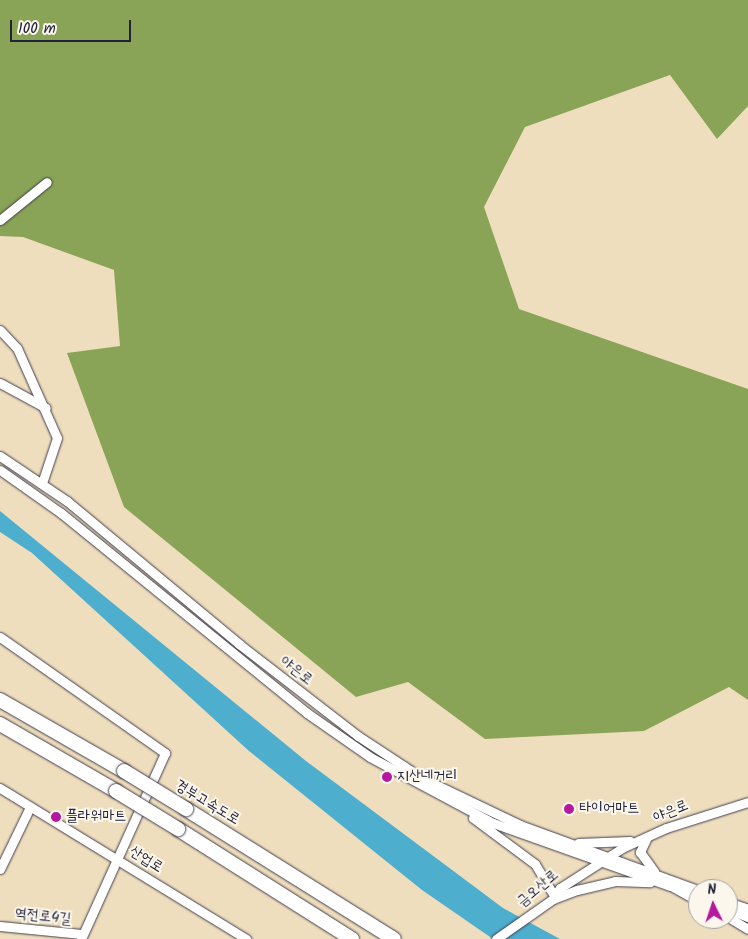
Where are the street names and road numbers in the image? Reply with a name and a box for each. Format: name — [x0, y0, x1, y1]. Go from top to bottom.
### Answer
street label: 야은로 — [276, 653, 316, 689]
street label: 경부고속도로 — [171, 777, 243, 829]
street label: 야은로 — [651, 797, 691, 827]
street label: 산업로 — [126, 843, 166, 877]
street label: 금오산로 — [514, 867, 562, 911]
street label: 역전로4길 — [14, 905, 72, 929]

